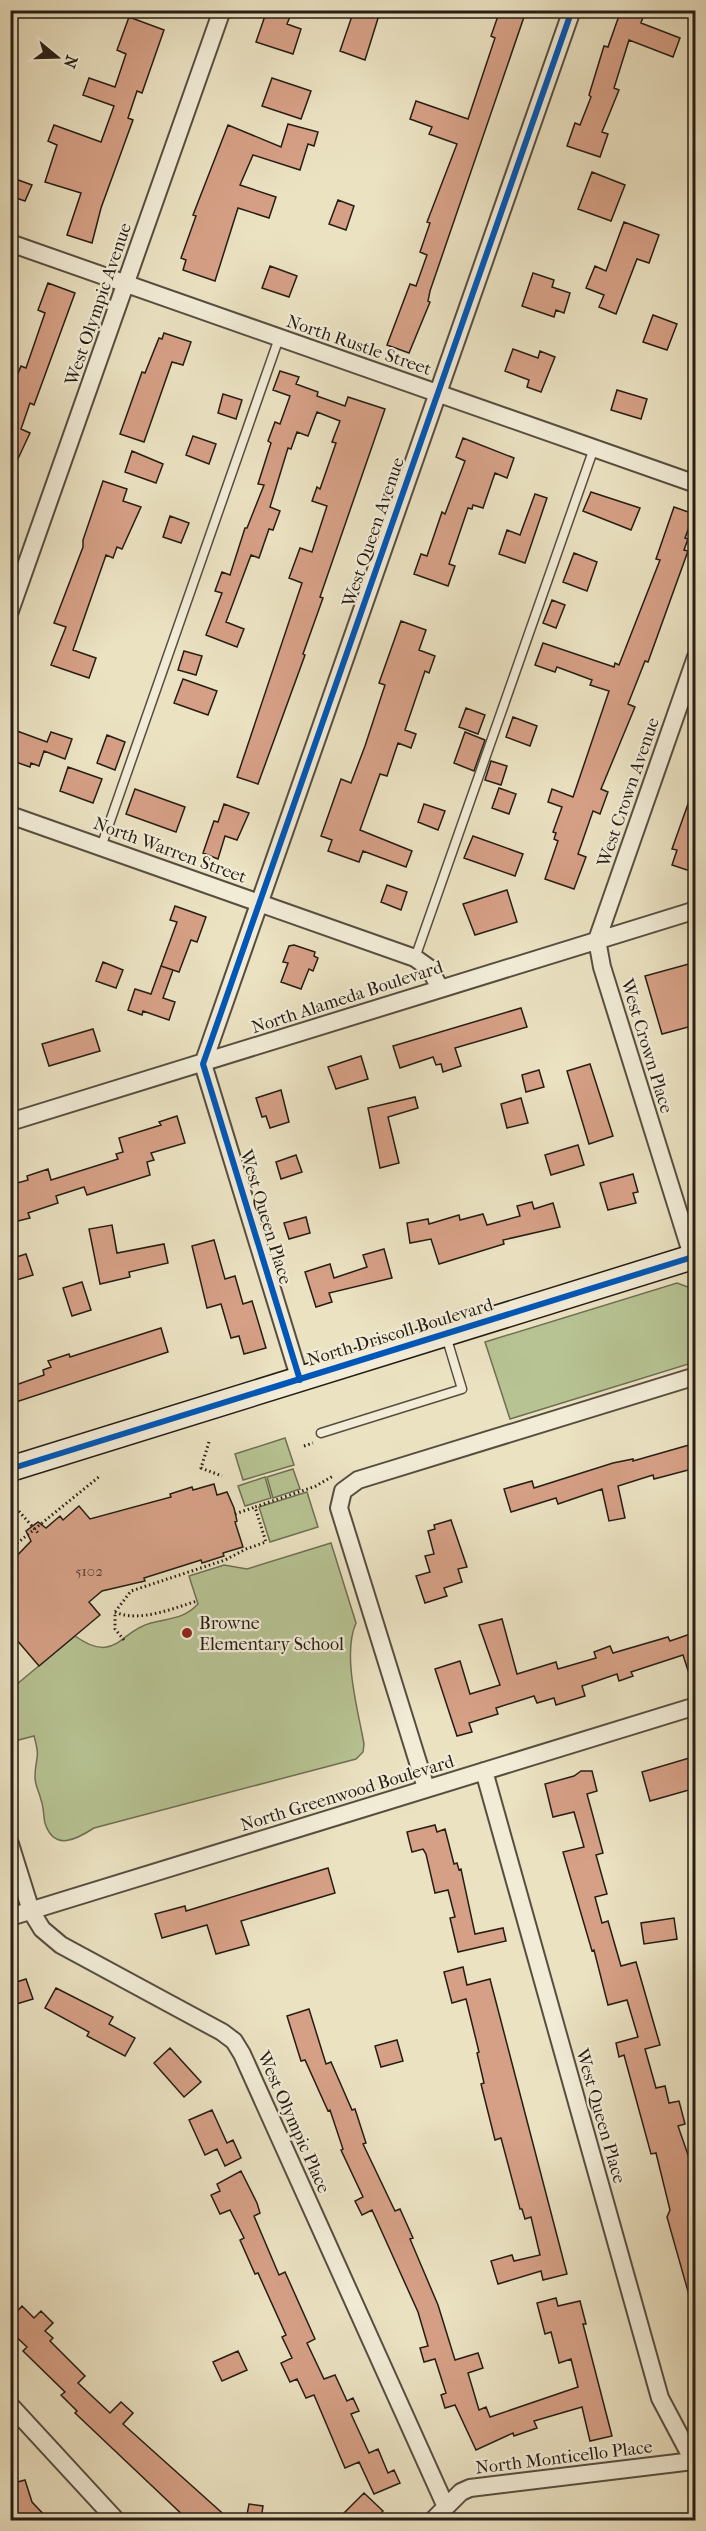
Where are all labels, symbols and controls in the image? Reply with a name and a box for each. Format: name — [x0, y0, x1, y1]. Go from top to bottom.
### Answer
north arrow — [27, 27, 87, 87]
text: N — [59, 53, 82, 71]
street label: West Olympic Avenue — [60, 220, 136, 389]
street label: North Rustle Street — [284, 311, 434, 380]
street label: West Queen Avenue — [338, 455, 409, 611]
street label: West Crown Avenue — [593, 715, 664, 871]
street label: North Warren Street — [91, 813, 250, 888]
street label: North Alameda Boulevard — [249, 957, 446, 1038]
street label: West Crown Place — [616, 975, 677, 1116]
street label: West Queen Place — [235, 1146, 296, 1287]
street label: North Driscoll Boulevard — [305, 1294, 496, 1371]
house number: 5102 — [75, 1562, 103, 1580]
place label: Browne Elementary School — [199, 1613, 344, 1655]
marker: Browne Elementary School — [180, 1626, 194, 1640]
street label: North Greenwood Boulevard — [238, 1751, 457, 1836]
street label: West Queen Place — [571, 2045, 630, 2186]
street label: West Olympic Place — [252, 2047, 334, 2197]
street label: North Monticello Place — [474, 2436, 654, 2479]

